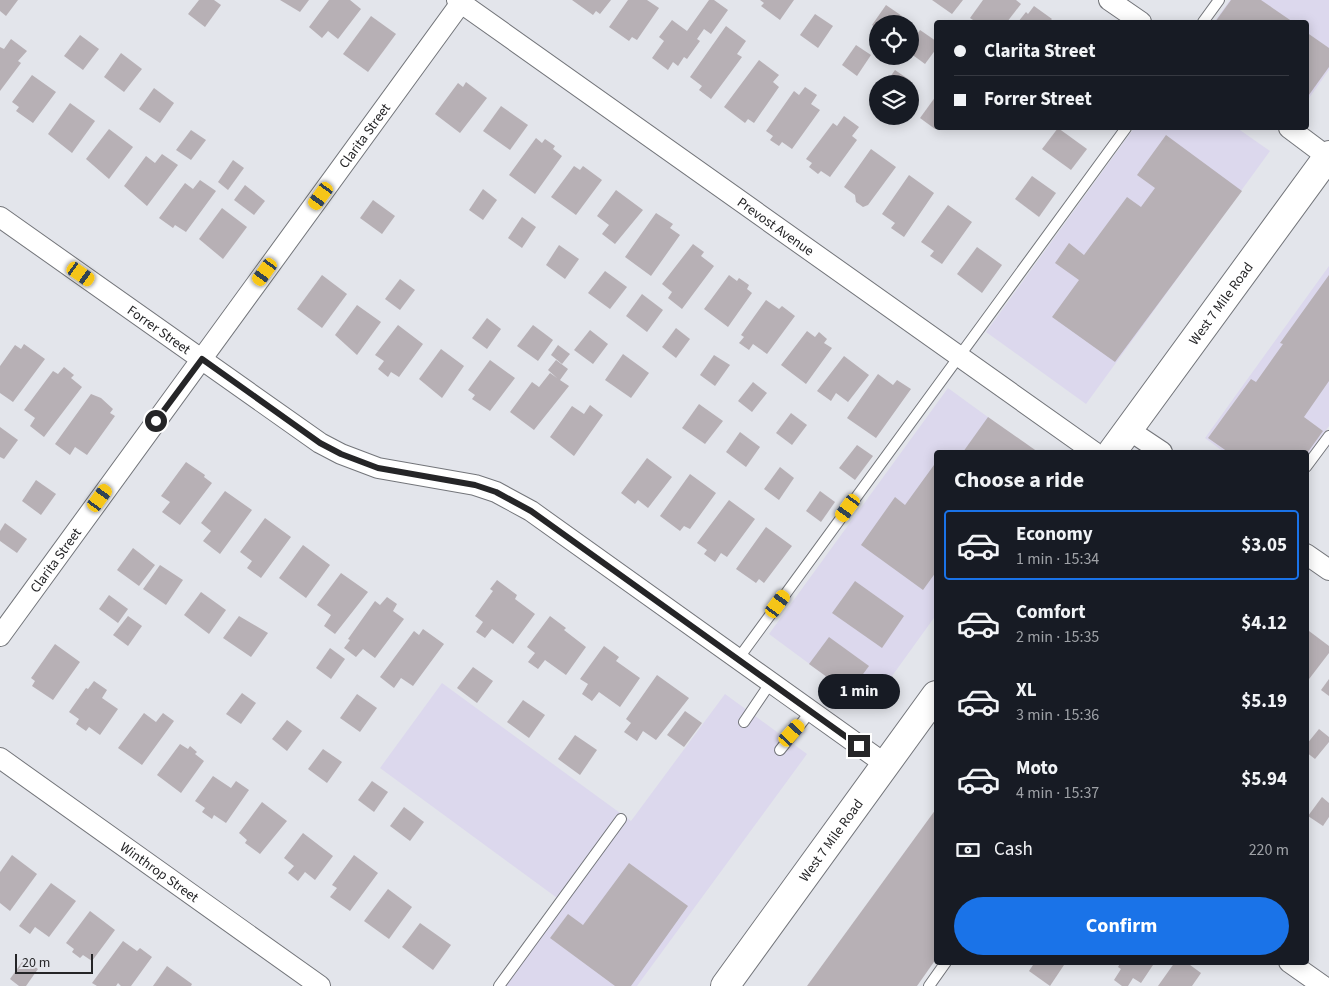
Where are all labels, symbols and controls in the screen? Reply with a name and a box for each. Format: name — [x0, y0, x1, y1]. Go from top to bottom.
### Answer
map controls — [869, 15, 919, 125]
button: locate — [869, 15, 919, 65]
text: Clarita Street — [984, 38, 1095, 65]
button: layers — [869, 75, 919, 125]
text: Forrer Street — [984, 86, 1092, 113]
street label: Clarita Street — [335, 99, 396, 173]
car — [306, 179, 335, 213]
street label: Prevost Avenue — [733, 193, 818, 261]
car — [250, 255, 279, 289]
car — [64, 259, 97, 289]
street label: West 7 Mile Road — [1184, 259, 1258, 349]
street label: Forrer Street — [123, 301, 195, 360]
route start — [145, 410, 167, 432]
text: Choose a ride — [954, 464, 1084, 496]
car — [85, 481, 114, 515]
car — [833, 491, 862, 525]
text: Economy — [1016, 521, 1093, 548]
icon: car — [956, 523, 1001, 568]
street label: Clarita Street — [26, 524, 87, 597]
text: $3.05 — [1241, 532, 1287, 559]
text: 1 min · 15:34 — [1016, 548, 1099, 570]
car — [763, 587, 792, 621]
text: Comfort — [1016, 599, 1086, 626]
icon: car — [956, 601, 1001, 646]
text: $4.12 — [1241, 610, 1287, 637]
text: 2 min · 15:35 — [1016, 626, 1099, 648]
callout: 1 min — [818, 674, 900, 708]
text: XL — [1016, 677, 1037, 704]
icon: car — [956, 679, 1001, 724]
text: 1 min — [840, 680, 878, 702]
text: $5.19 — [1241, 688, 1287, 715]
text: 3 min · 15:36 — [1016, 704, 1099, 726]
car — [776, 717, 807, 749]
route end — [848, 735, 870, 757]
text: Moto — [1016, 755, 1058, 782]
icon: car — [956, 757, 1001, 802]
text: $5.94 — [1241, 766, 1287, 793]
text: 4 min · 15:37 — [1016, 782, 1099, 804]
street label: West 7 Mile Road — [795, 795, 868, 886]
icon: cash — [954, 836, 982, 864]
text: Cash — [994, 836, 1033, 863]
street label: Winthrop Street — [116, 838, 203, 908]
text: 220 m — [1249, 839, 1289, 861]
button: Confirm — [954, 897, 1289, 955]
scale bar — [15, 951, 92, 974]
text: 20 m — [22, 953, 50, 973]

